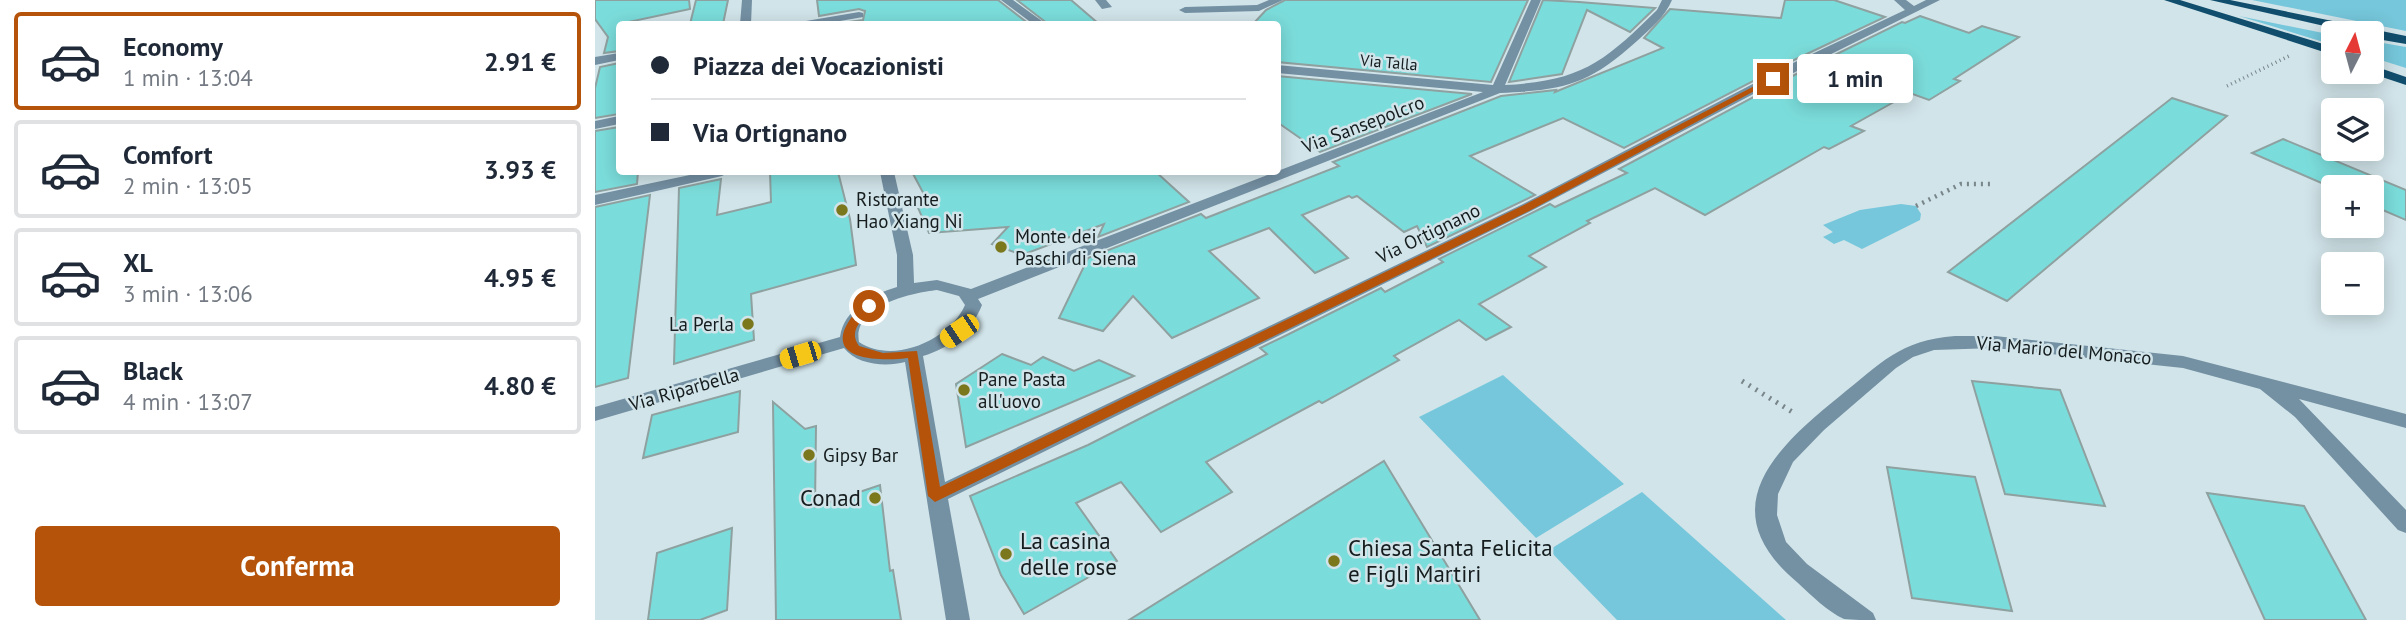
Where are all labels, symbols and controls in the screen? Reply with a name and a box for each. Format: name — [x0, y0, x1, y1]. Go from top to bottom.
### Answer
north arrow — [2321, 21, 2383, 84]
map controls — [2321, 21, 2384, 315]
icon: car — [39, 30, 102, 93]
text: Economy — [123, 30, 223, 63]
text: 2.91 € — [484, 45, 556, 78]
text: Piazza dei Vocazionisti — [693, 49, 944, 82]
street label: Via Talla — [1358, 49, 1419, 74]
callout: 1 min — [1797, 55, 1913, 104]
text: 1 min · 13:04 — [123, 63, 253, 92]
route end — [1757, 63, 1789, 95]
text: 1 min — [1827, 64, 1883, 93]
street label: Via Sansepolcro — [1297, 90, 1428, 159]
button: layers — [2321, 98, 2384, 161]
text: Via Ortignano — [693, 116, 847, 149]
icon: car — [39, 138, 102, 201]
text: Comfort — [123, 138, 213, 171]
text: 3.93 € — [484, 153, 556, 186]
text: 2 min · 13:05 — [123, 171, 253, 200]
button: + — [2321, 175, 2384, 238]
place label: Ristorante Hao Xiang Ni — [856, 187, 963, 233]
street label: Via Ortignano — [1371, 198, 1484, 269]
marker: Ristorante Hao Xiang Ni — [834, 202, 850, 218]
place label: Monte dei Paschi di Siena — [1015, 224, 1137, 270]
marker: Monte dei Paschi di Siena — [993, 239, 1009, 255]
icon: car — [39, 246, 102, 309]
text: XL — [123, 246, 153, 279]
button: − — [2321, 252, 2384, 315]
text: 4.95 € — [484, 261, 556, 294]
text: 3 min · 13:06 — [123, 279, 253, 308]
route start — [853, 290, 885, 322]
car — [936, 311, 983, 351]
place label: La Perla — [669, 312, 734, 336]
marker: La Perla — [740, 316, 756, 332]
street label: Via Mario del Monaco — [1975, 330, 2152, 370]
car — [777, 339, 824, 371]
icon: car — [39, 354, 102, 417]
text: Black — [123, 354, 183, 387]
street label: Via Riparbella — [625, 362, 742, 416]
place label: Pane Pasta all'uovo — [978, 367, 1066, 413]
text: 4.80 € — [484, 369, 556, 402]
marker: Pane Pasta all'uovo — [956, 382, 972, 398]
text: 4 min · 13:07 — [123, 387, 253, 416]
place label: Gipsy Bar — [823, 443, 899, 467]
marker: Gipsy Bar — [801, 447, 817, 463]
place label: Conad — [800, 483, 861, 512]
marker: Conad — [867, 490, 883, 506]
button: Conferma — [35, 526, 560, 606]
place label: La casina delle rose — [1020, 526, 1117, 581]
place label: Chiesa Santa Felicita e Figli Martiri — [1348, 533, 1553, 588]
marker: La casina delle rose — [998, 546, 1014, 562]
marker: Chiesa Santa Felicita e Figli Martiri — [1326, 553, 1342, 569]

